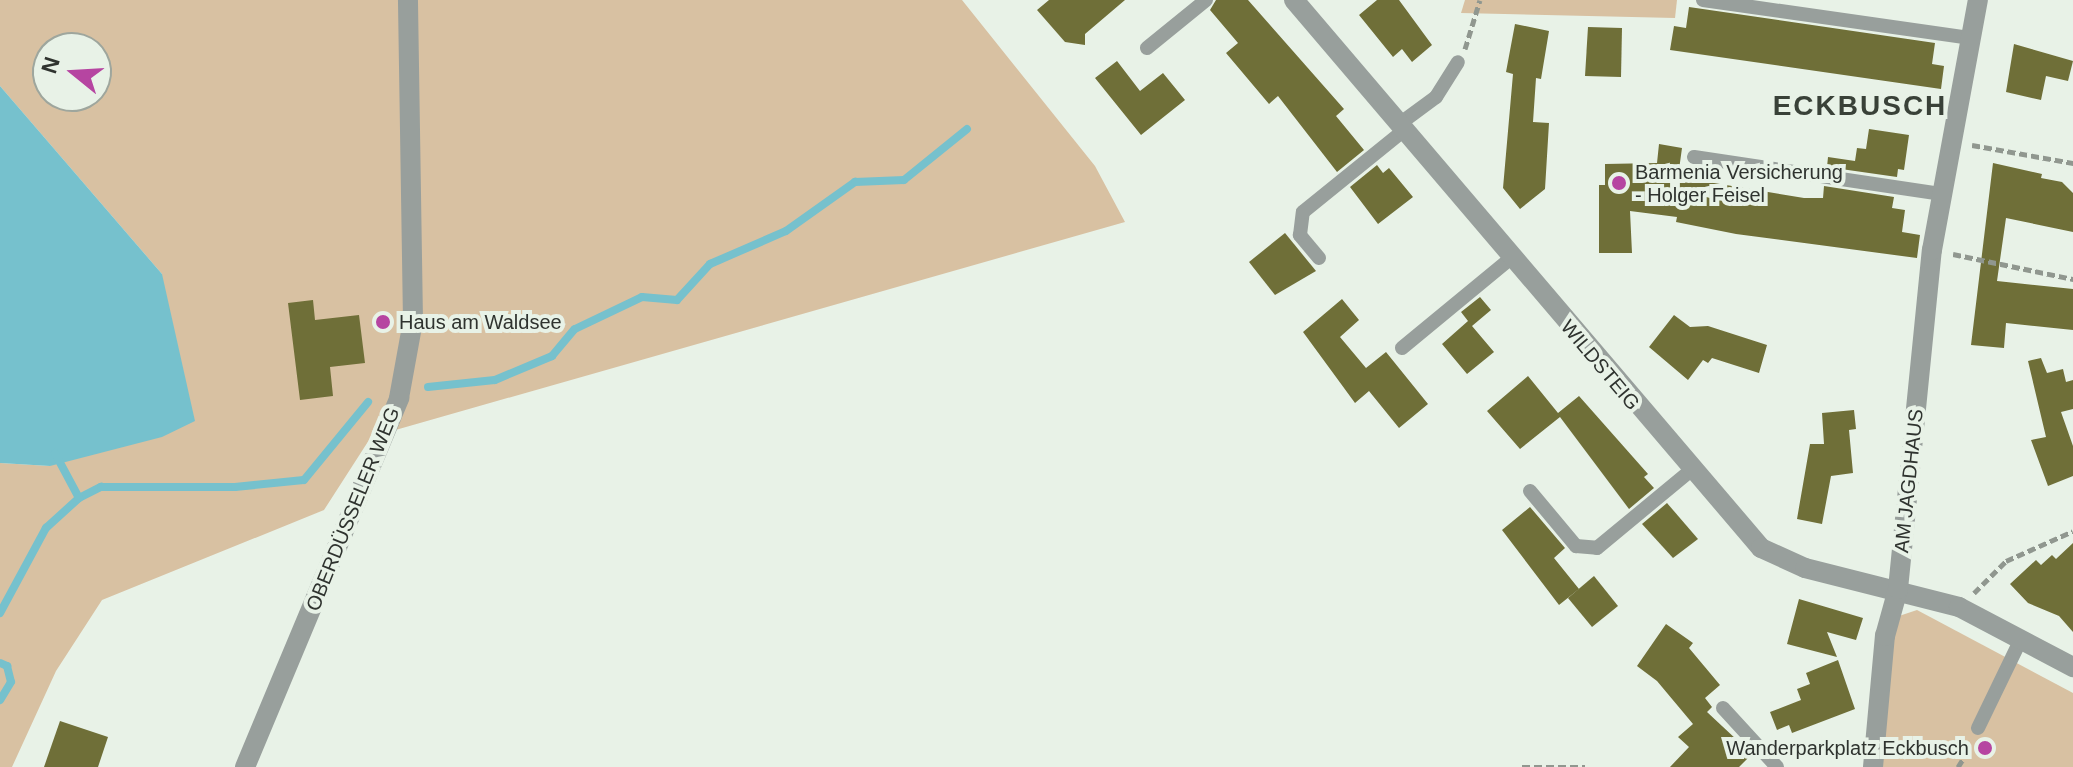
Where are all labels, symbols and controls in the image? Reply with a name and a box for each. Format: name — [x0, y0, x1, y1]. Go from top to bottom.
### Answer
north arrow — [32, 32, 112, 112]
text: N — [36, 54, 65, 76]
district label: ECKBUSCH — [1773, 89, 1947, 123]
place label: Barmenia Versicherung - Holger Feisel — [1635, 160, 1843, 207]
marker: Barmenia Versicherung - Holger Feisel — [1610, 174, 1628, 192]
place label: Haus am Waldsee — [399, 310, 562, 334]
marker: Haus am Waldsee — [374, 313, 392, 331]
street label: WILDSTEIG — [1555, 315, 1645, 415]
street label: OBERDÜSSELER WEG — [301, 404, 405, 614]
street label: AM JAGDHAUS — [1890, 408, 1928, 554]
place label: Wanderparkplatz Eckbusch — [1726, 736, 1969, 760]
marker: Wanderparkplatz Eckbusch — [1976, 739, 1994, 757]

